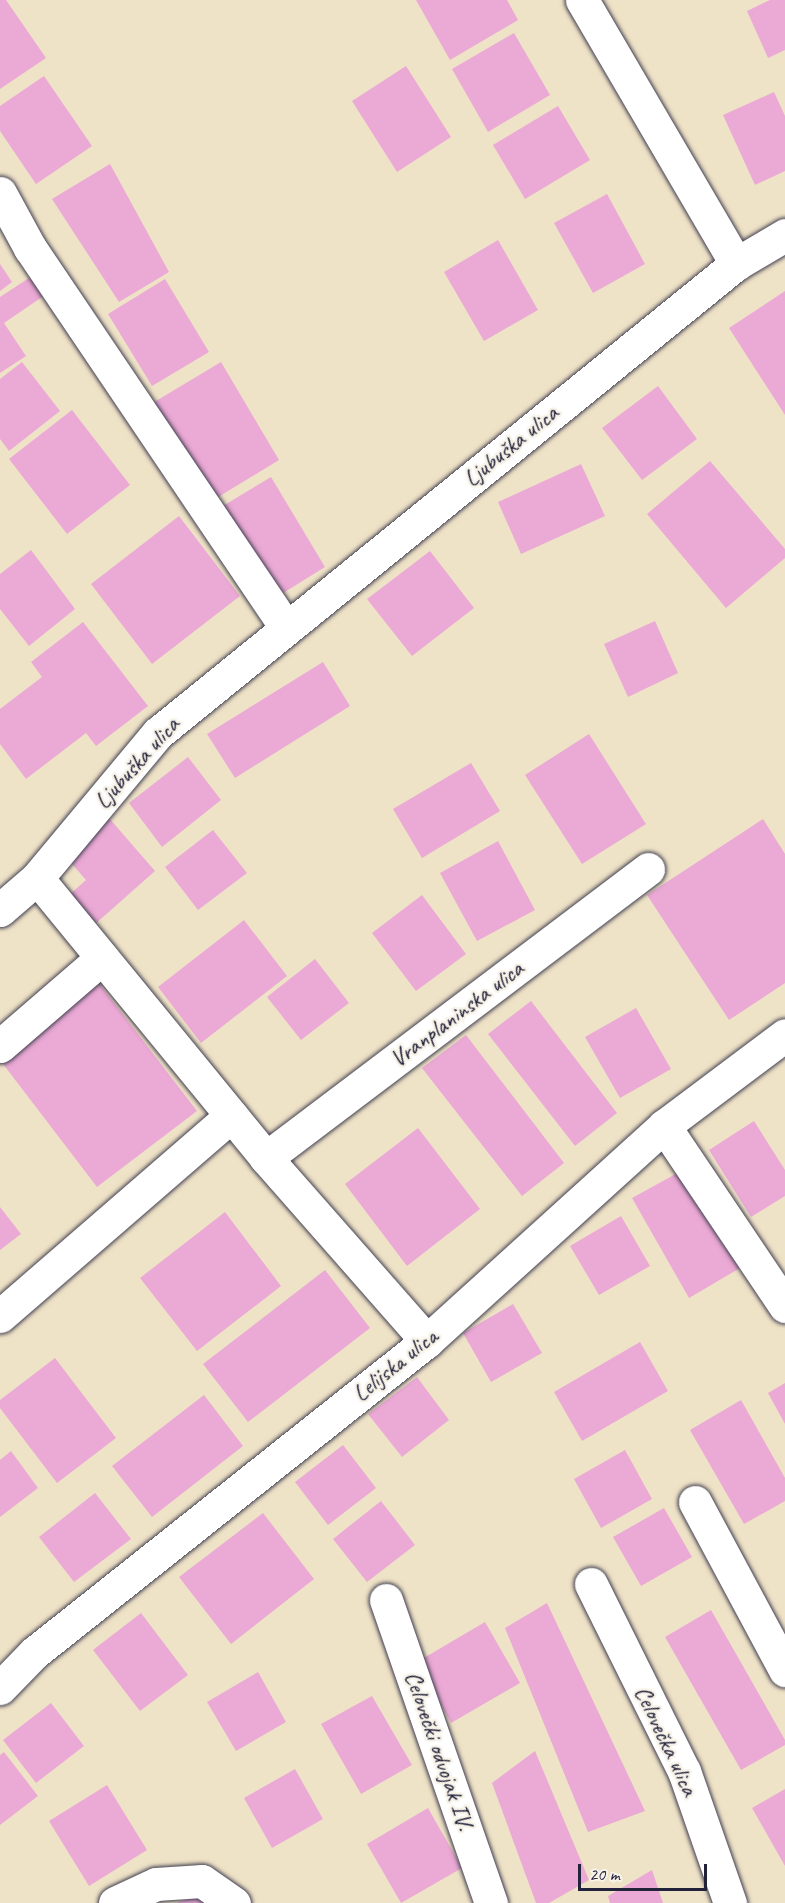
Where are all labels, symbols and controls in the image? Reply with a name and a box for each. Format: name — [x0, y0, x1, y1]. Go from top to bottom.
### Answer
street label: Ljubuška ulica — [458, 399, 564, 493]
street label: Ljubuška ulica — [89, 711, 185, 815]
street label: Vranplaninska ulica — [385, 955, 529, 1073]
street label: Lelijska ulica — [347, 1322, 443, 1408]
street label: Celovečki odvojak IV. — [398, 1668, 480, 1834]
street label: Celovečka ulica — [628, 1682, 704, 1800]
scale bar — [581, 1852, 710, 1890]
text: 20 m — [589, 1863, 620, 1885]

